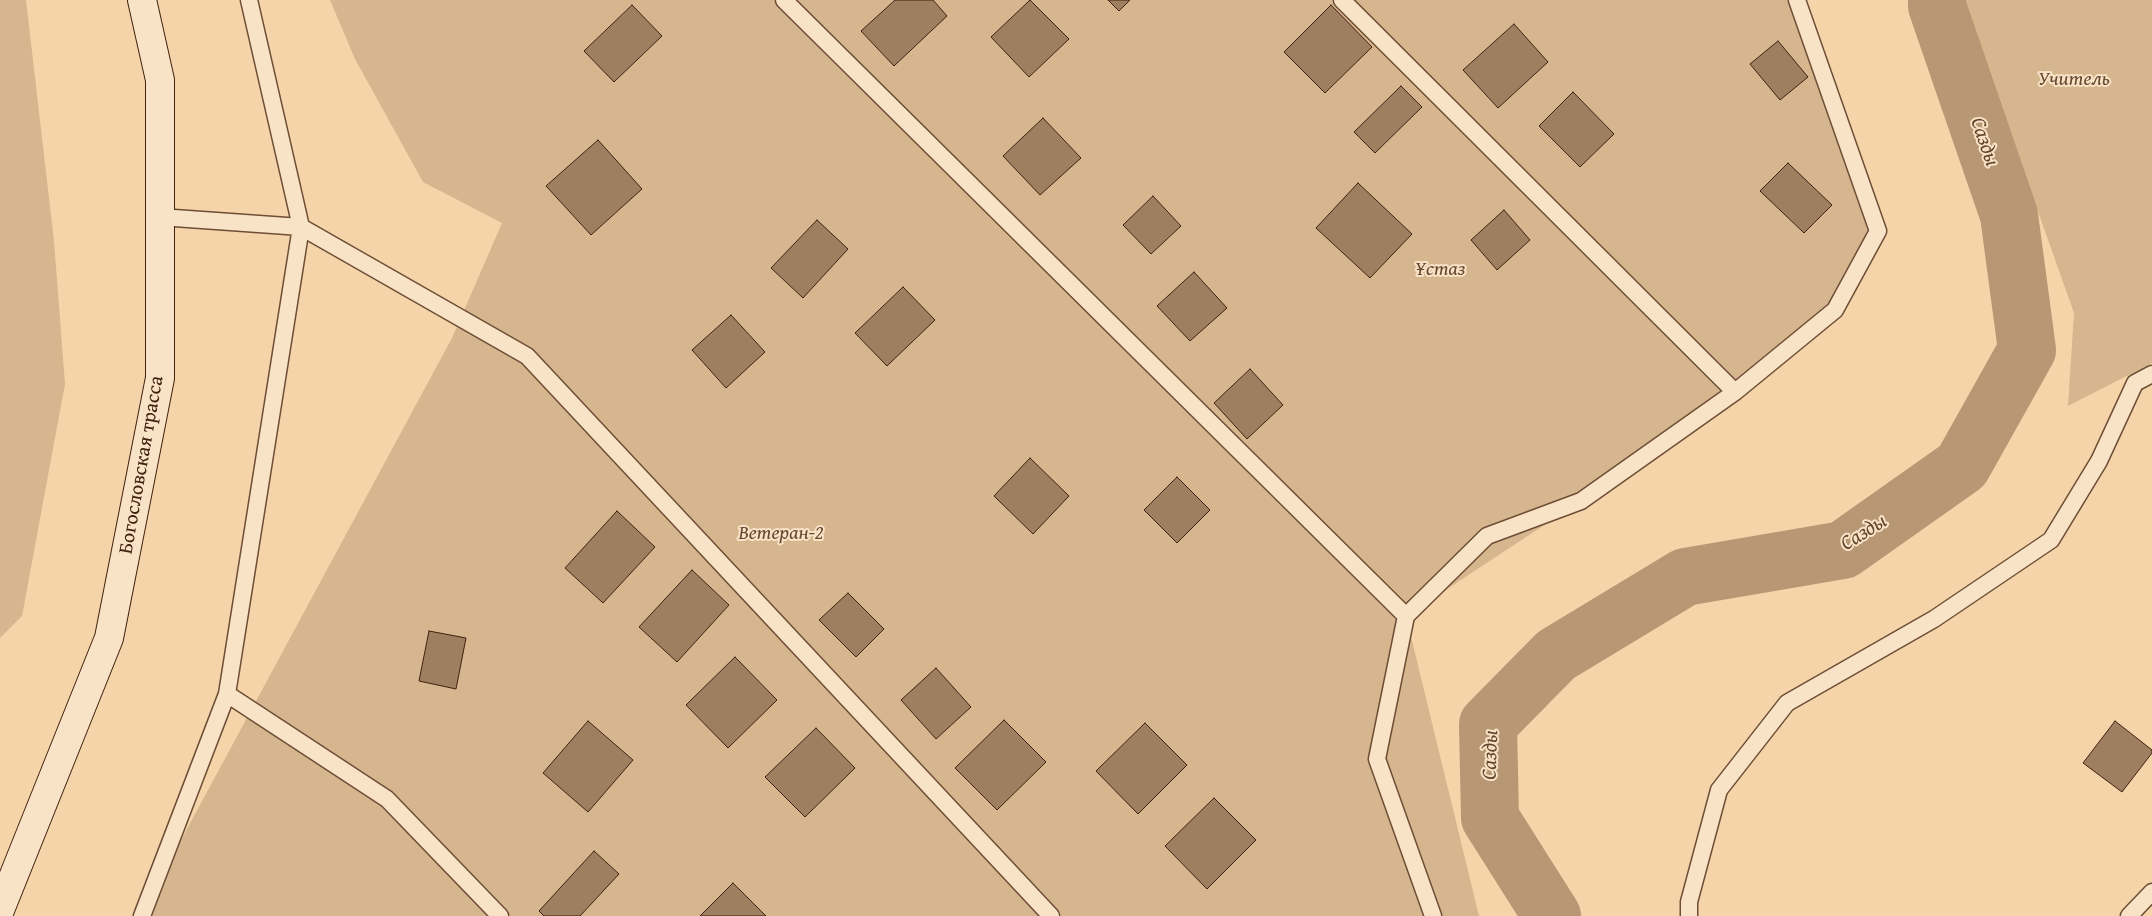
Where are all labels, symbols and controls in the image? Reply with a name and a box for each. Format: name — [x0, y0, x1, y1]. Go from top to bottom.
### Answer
park label: Учитель — [2038, 68, 2110, 92]
water label: Сазды — [1964, 114, 2004, 170]
park label: Ұстаз — [1415, 258, 1465, 282]
street label: Богословская трасса — [114, 374, 170, 556]
water label: Сазды — [1836, 509, 1892, 557]
park label: Ветеран-2 — [739, 522, 823, 546]
water label: Сазды — [1478, 730, 1504, 780]

